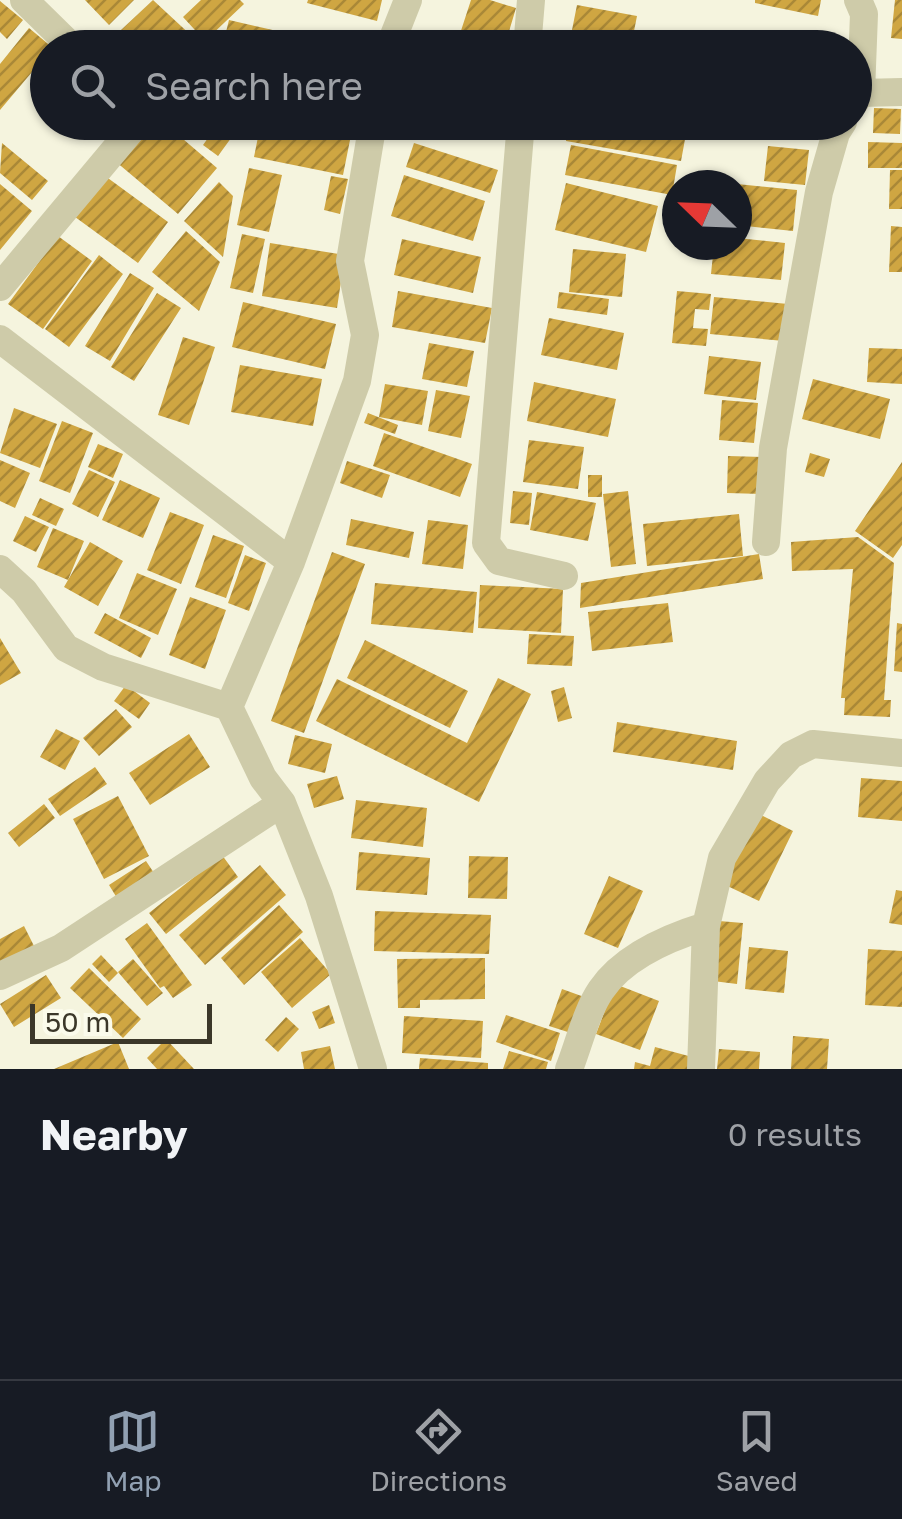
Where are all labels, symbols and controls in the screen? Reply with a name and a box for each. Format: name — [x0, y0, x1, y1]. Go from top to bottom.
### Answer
search box — [30, 30, 872, 140]
icon: search — [65, 58, 120, 113]
text: Search here — [145, 63, 363, 108]
north arrow — [662, 170, 752, 260]
scale bar — [30, 999, 212, 1044]
text: 50 m — [45, 1005, 110, 1038]
text: Nearby — [40, 1109, 188, 1159]
text: 0 results — [728, 1115, 862, 1153]
tab: Map — [104, 1404, 162, 1497]
tab: Directions — [370, 1404, 507, 1497]
tab: Saved — [716, 1404, 798, 1497]

